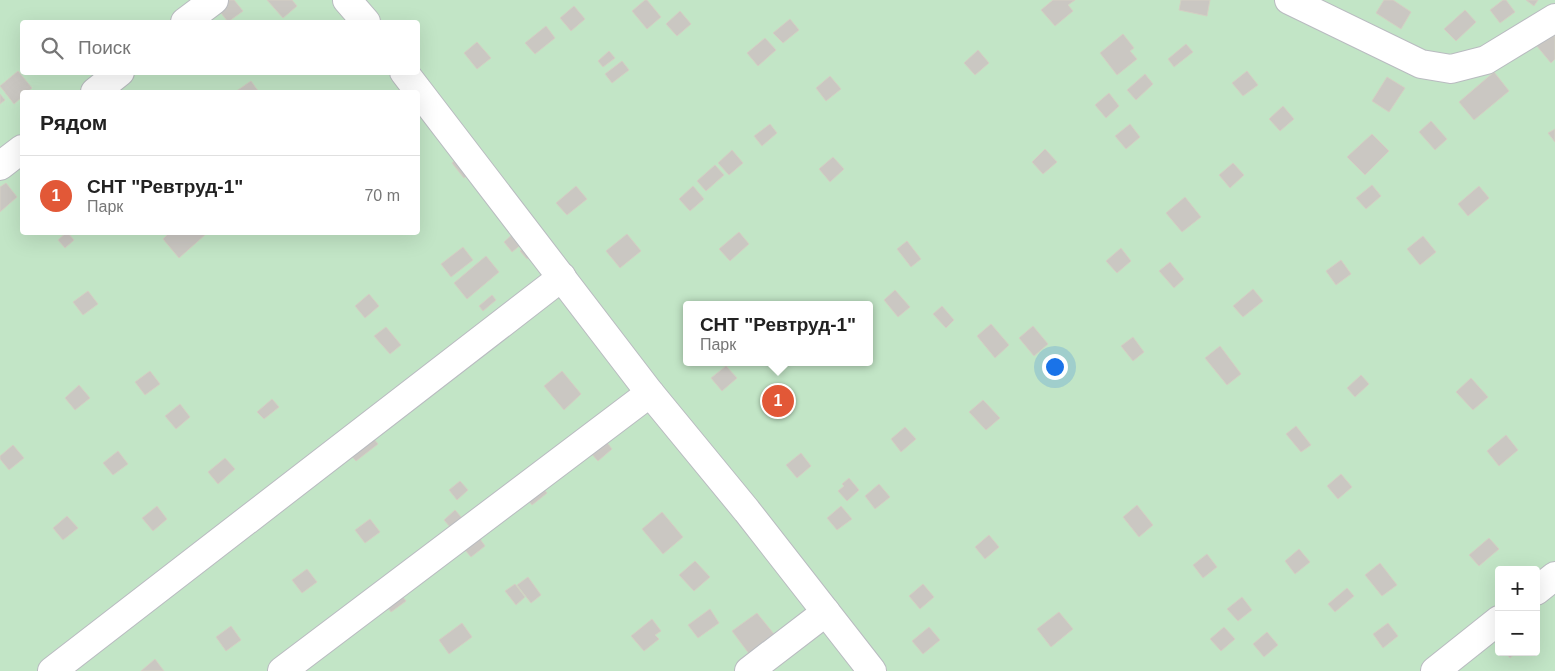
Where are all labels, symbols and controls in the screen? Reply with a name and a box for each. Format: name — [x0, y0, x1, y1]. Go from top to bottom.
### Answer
search box — [20, 20, 420, 75]
icon: search — [38, 34, 66, 62]
text: Поиск — [78, 37, 131, 58]
text: Рядом — [40, 111, 107, 134]
text: СНТ "Ревтруд-1" — [87, 176, 243, 197]
text: 1 — [52, 187, 60, 204]
text: 70 m — [364, 187, 400, 204]
text: Парк — [87, 198, 123, 215]
popup — [683, 301, 873, 366]
text: СНТ "Ревтруд-1" — [700, 314, 856, 335]
text: Парк — [700, 336, 736, 353]
your location — [1042, 354, 1068, 380]
pin: 1 — [762, 382, 794, 420]
map controls — [1495, 566, 1540, 656]
button: + — [1495, 566, 1540, 611]
button: − — [1495, 611, 1540, 656]

